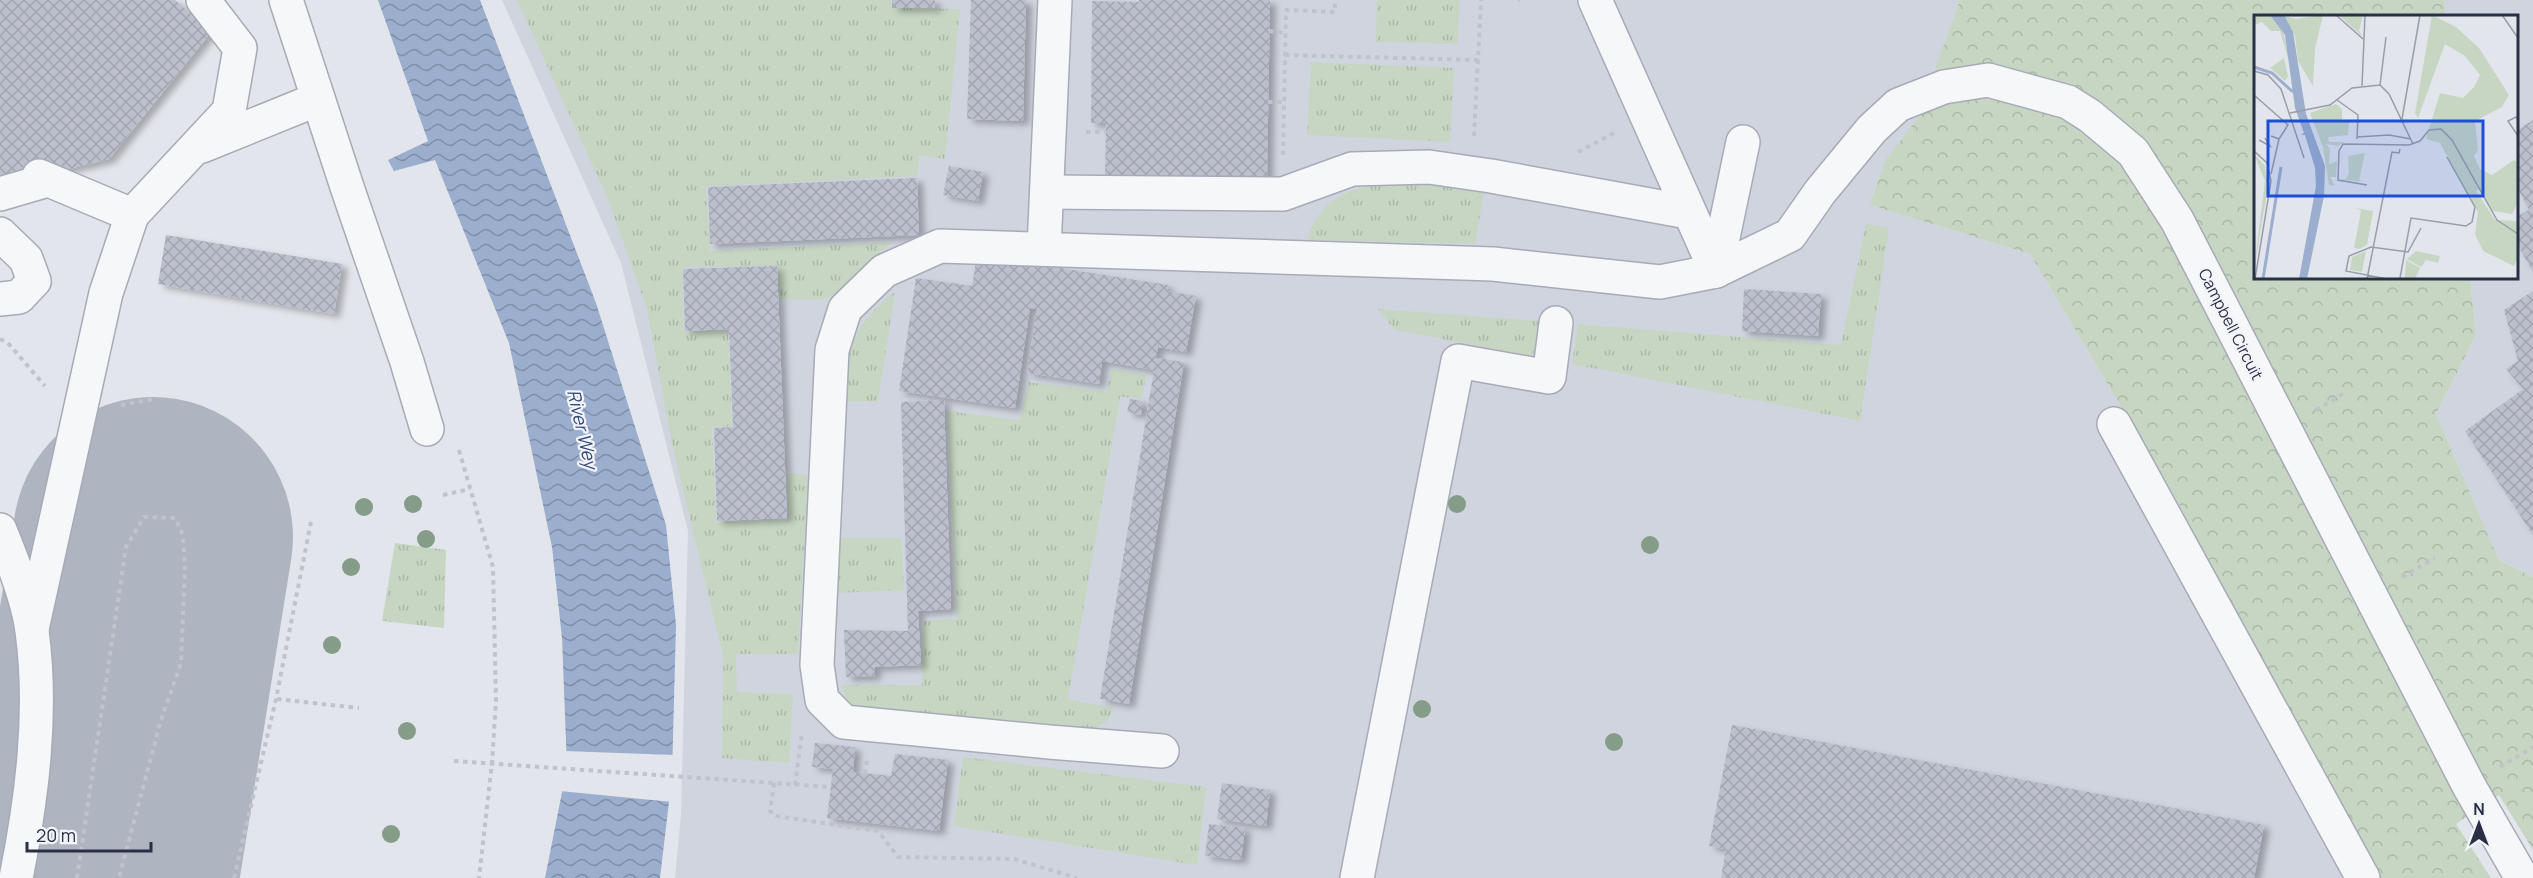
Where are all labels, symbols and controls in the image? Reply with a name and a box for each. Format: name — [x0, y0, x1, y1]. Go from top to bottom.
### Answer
inset map — [2254, 15, 2518, 279]
street label: Campbell Circuit — [2193, 265, 2269, 383]
water label: River Wey — [562, 387, 604, 473]
north arrow — [2449, 794, 2509, 854]
text: N — [2473, 798, 2485, 820]
scale bar — [27, 815, 152, 853]
text: 20 m — [36, 823, 76, 847]

